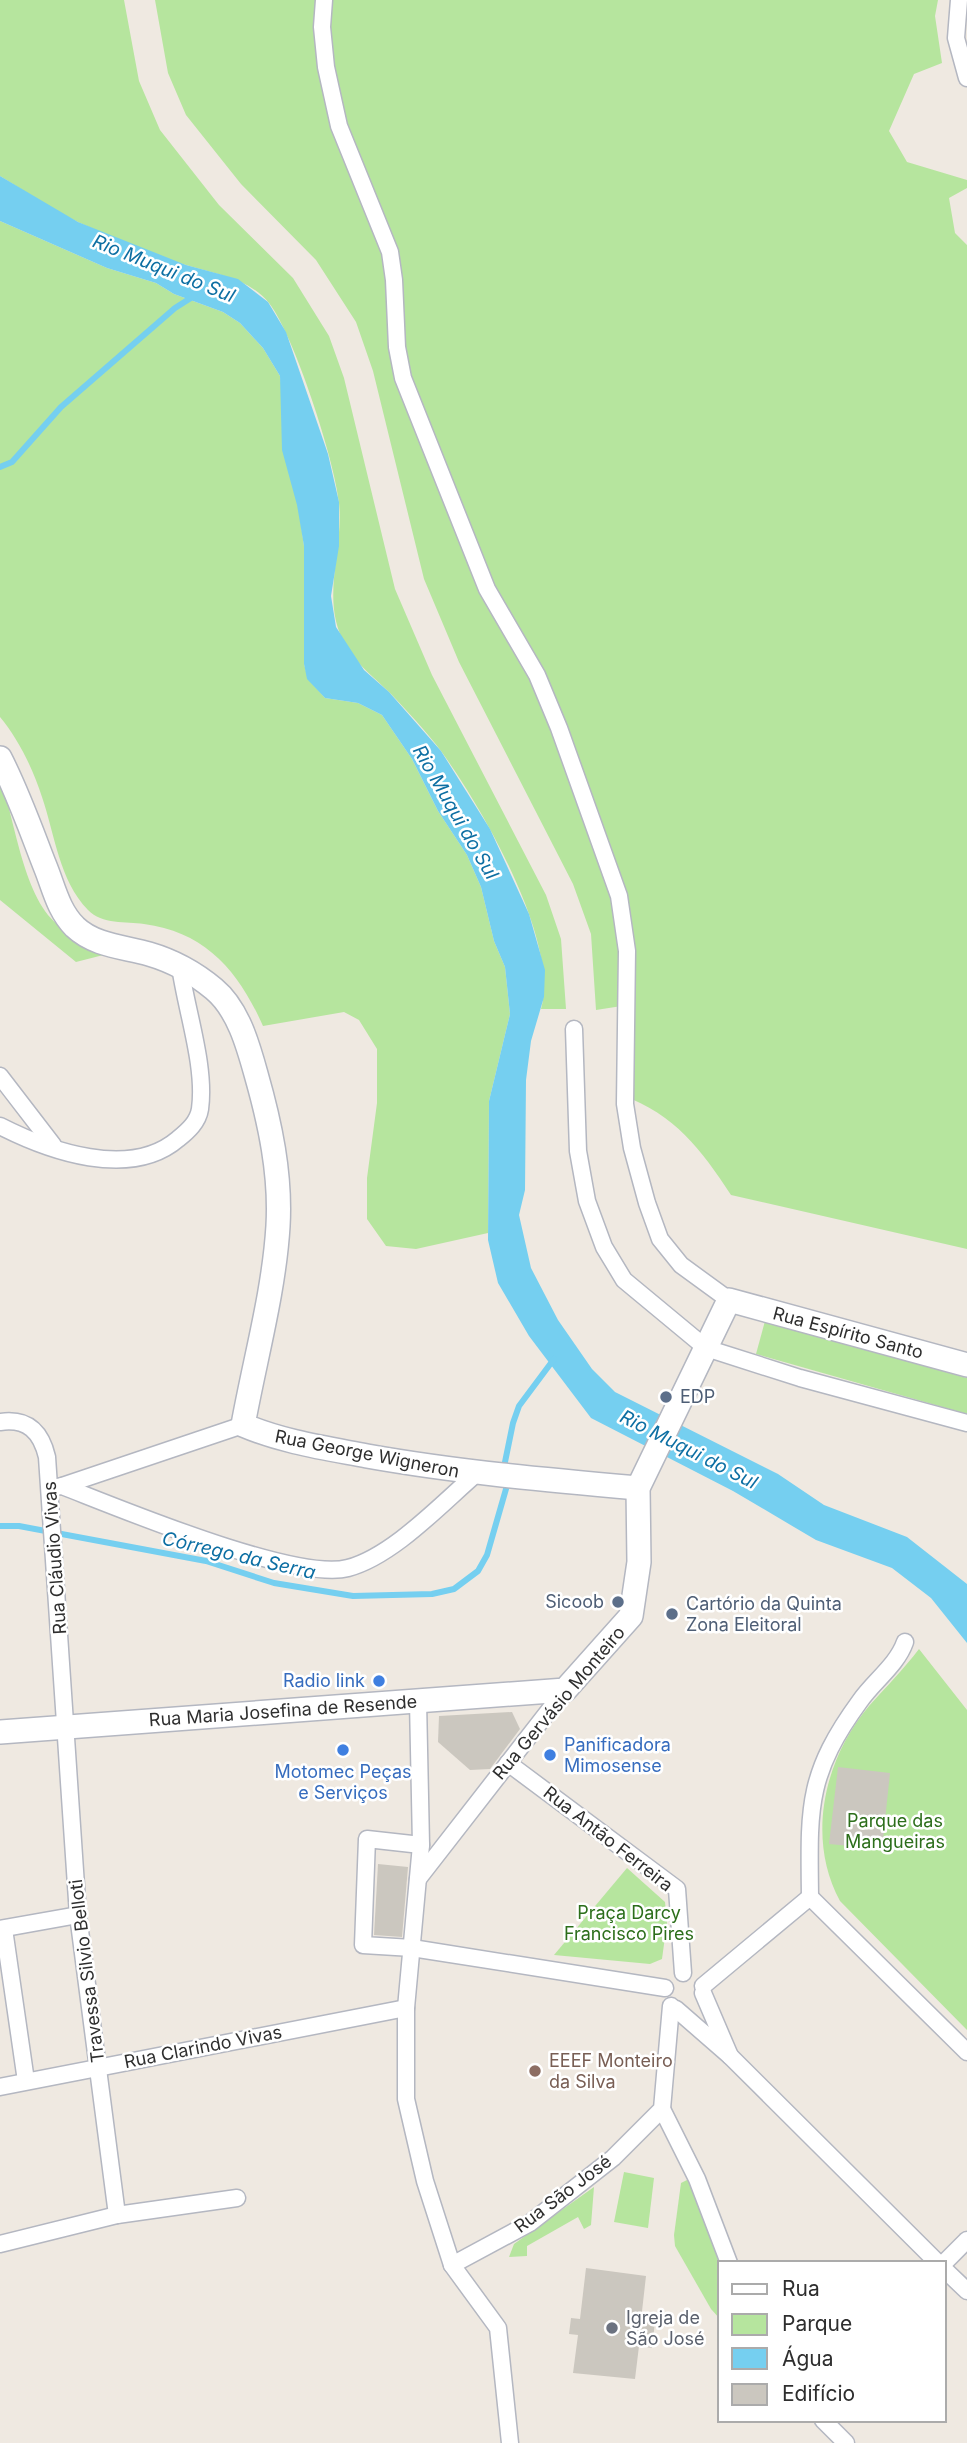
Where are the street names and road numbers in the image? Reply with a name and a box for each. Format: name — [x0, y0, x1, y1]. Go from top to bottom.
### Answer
street label: Rua Espírito Santo — [771, 1302, 926, 1363]
street label: Rua George Wigneron — [273, 1425, 461, 1482]
street label: Rua Cláudio Vivas — [39, 1481, 70, 1635]
street label: Rua Gervásio Monteiro — [488, 1622, 629, 1784]
street label: Rua Maria Josefina de Resende — [148, 1691, 418, 1730]
street label: Rua Antão Ferreira — [540, 1782, 677, 1896]
street label: Travessa Silvio Belloti — [65, 1878, 108, 2064]
street label: Rua Clarindo Vivas — [122, 2021, 284, 2072]
street label: Rua São José — [510, 2150, 615, 2237]

